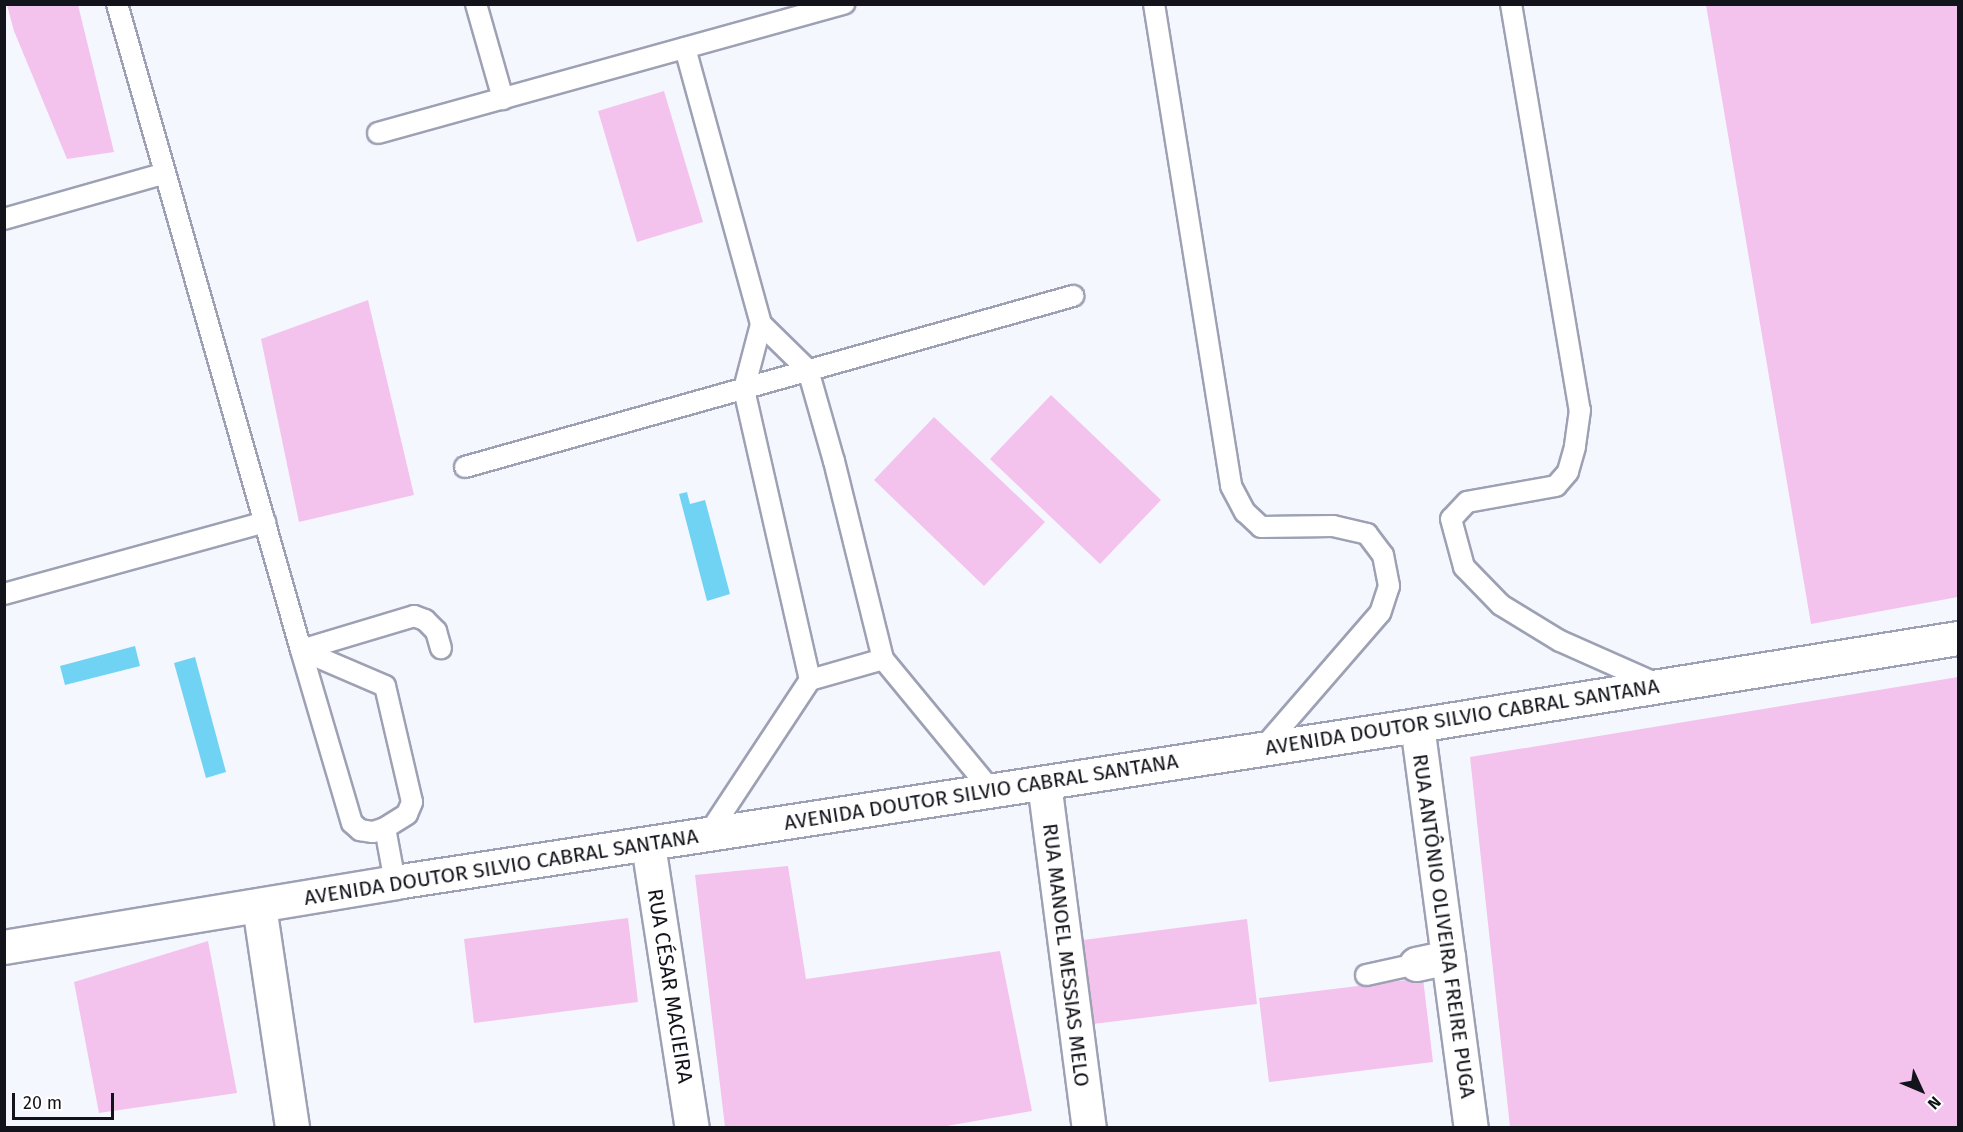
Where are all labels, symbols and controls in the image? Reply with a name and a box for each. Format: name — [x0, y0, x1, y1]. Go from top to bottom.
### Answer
street label: AVENIDA DOUTOR SILVIO CABRAL SANTANA — [1263, 673, 1661, 761]
street label: AVENIDA DOUTOR SILVIO CABRAL SANTANA — [782, 748, 1180, 836]
street label: RUA ANTÔNIO OLIVEIRA FREIRE PUGA — [1407, 752, 1481, 1100]
street label: RUA MANOEL MESSIAS MELO — [1037, 822, 1095, 1088]
street label: AVENIDA DOUTOR SILVIO CABRAL SANTANA — [302, 823, 700, 911]
street label: RUA CÉSAR MACIEIRA — [642, 887, 698, 1085]
north arrow — [1891, 1060, 1951, 1120]
scale bar — [15, 1081, 117, 1119]
text: 20 m — [23, 1092, 62, 1114]
text: N — [1924, 1092, 1945, 1113]

